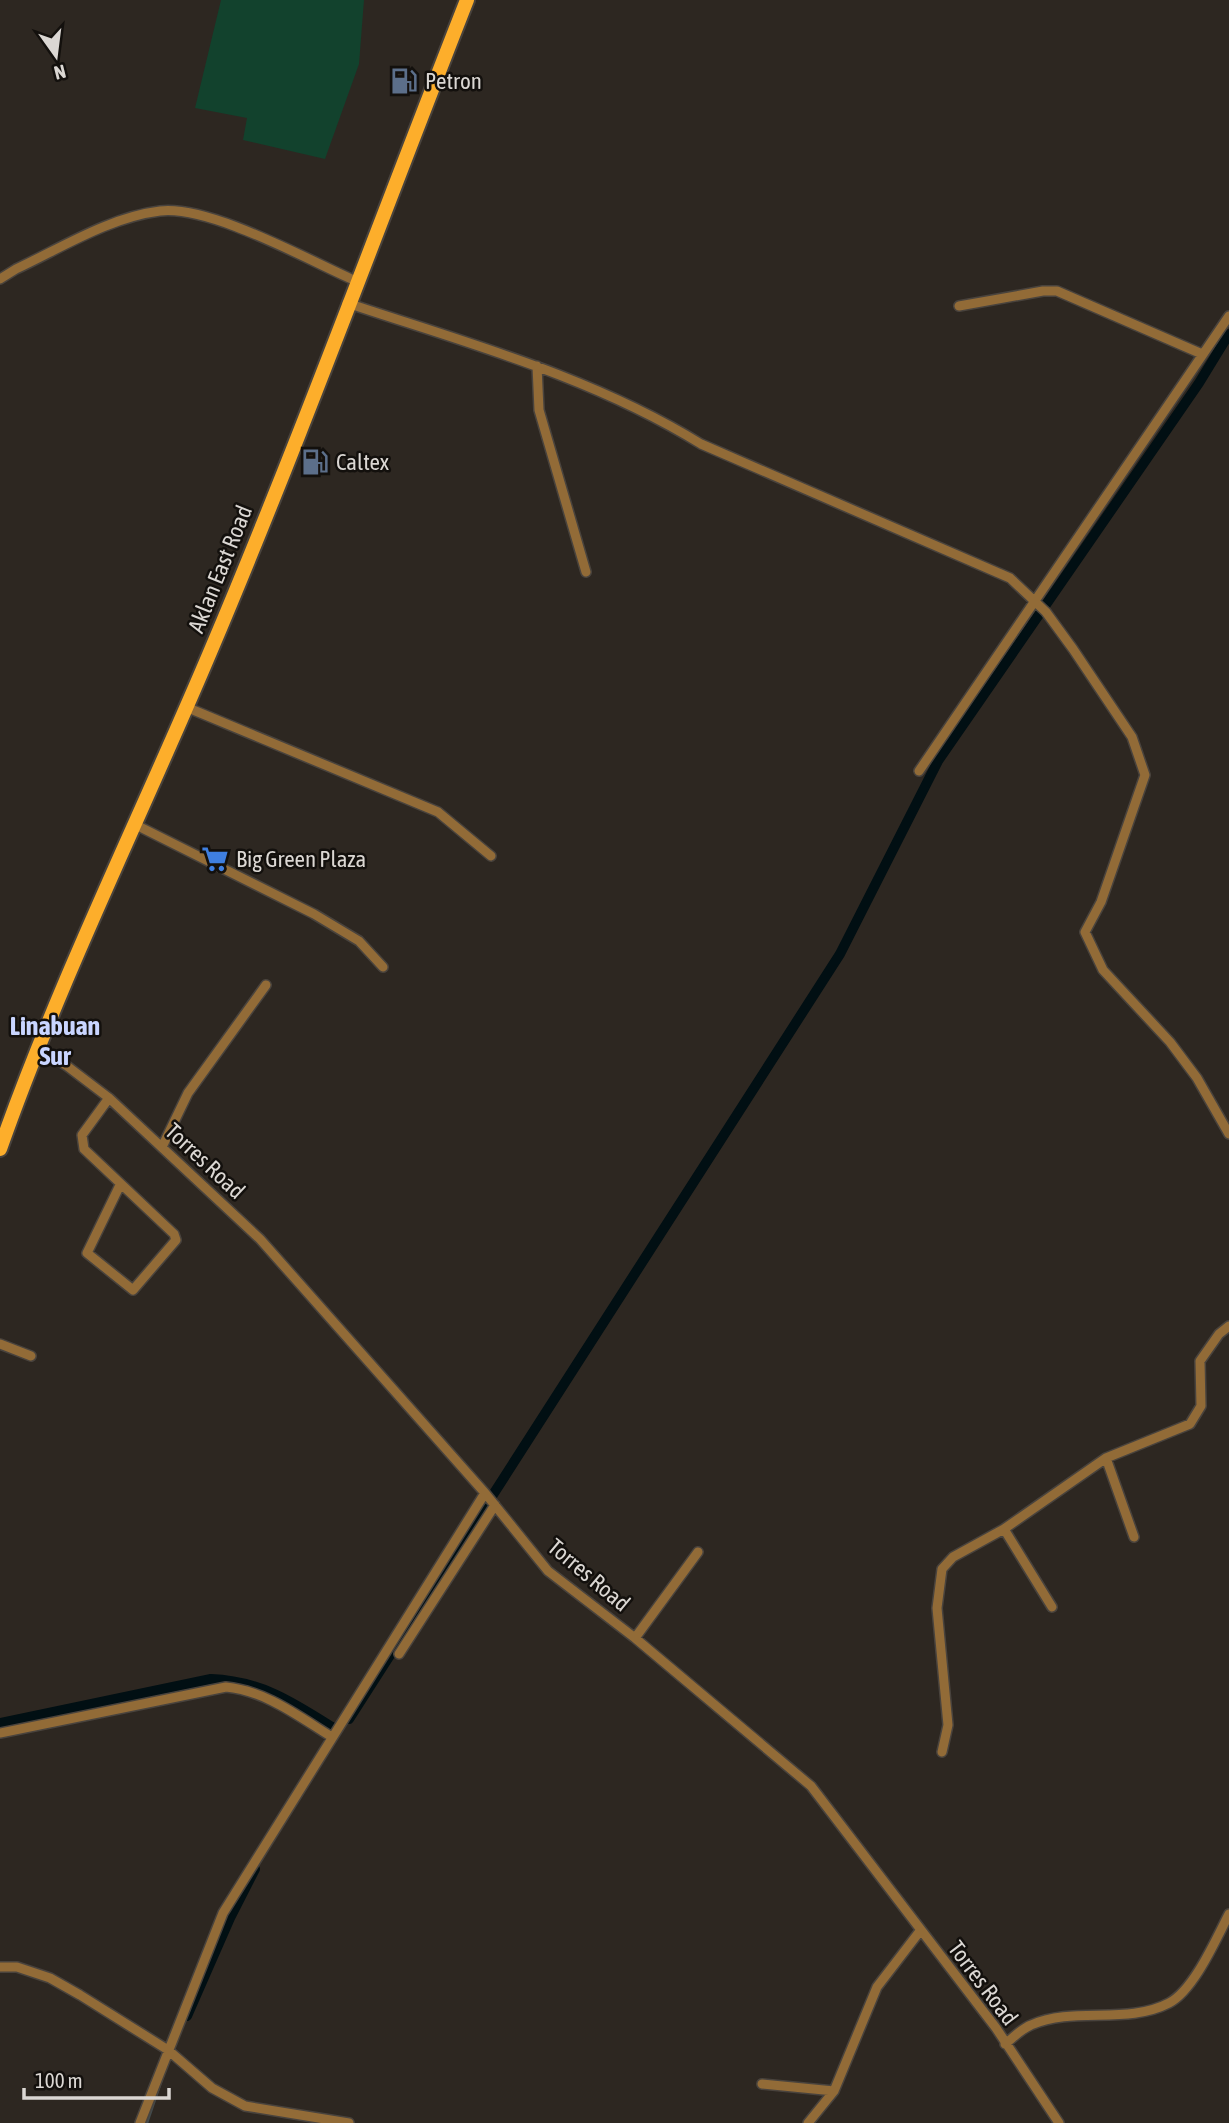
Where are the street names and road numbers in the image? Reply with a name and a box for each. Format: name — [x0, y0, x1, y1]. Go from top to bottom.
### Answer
street label: Aklan East Road — [183, 502, 257, 636]
street label: Torres Road — [160, 1118, 250, 1204]
street label: Torres Road — [543, 1533, 635, 1617]
street label: Torres Road — [943, 1936, 1023, 2030]

